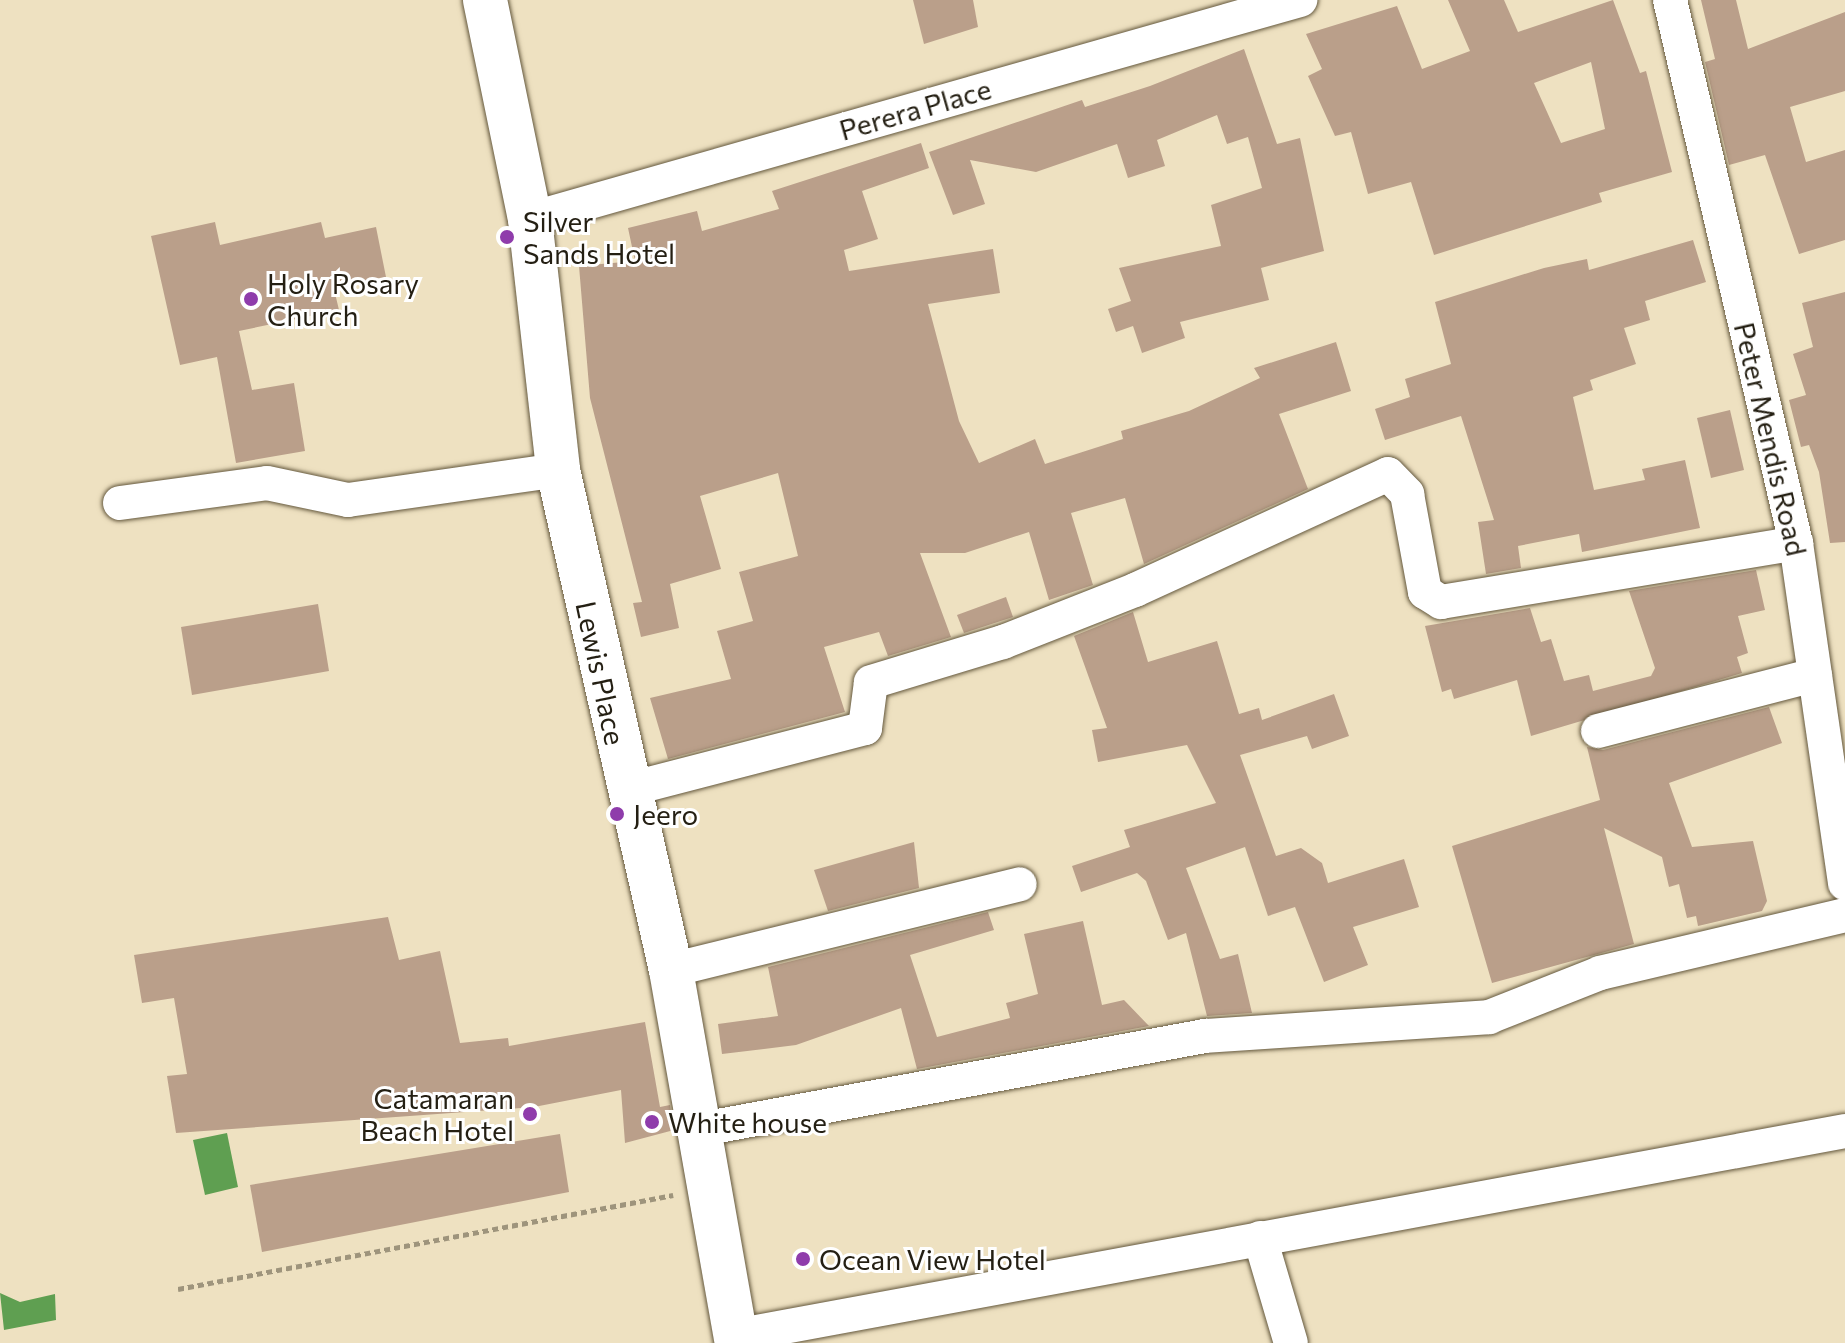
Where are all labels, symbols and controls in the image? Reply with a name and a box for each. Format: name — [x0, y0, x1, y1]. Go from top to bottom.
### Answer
street label: Perera Place — [835, 71, 995, 147]
place label: Silver Sands Hotel — [523, 204, 675, 270]
marker: Silver Sands Hotel — [498, 228, 516, 246]
place label: Holy Rosary Church — [267, 266, 419, 332]
marker: Holy Rosary Church — [242, 290, 260, 308]
street label: Peter Mendis Road — [1728, 319, 1814, 559]
street label: Lewis Place — [569, 598, 633, 748]
place label: Jeero — [633, 797, 698, 831]
marker: Jeero — [608, 805, 626, 823]
place label: Catamaran Beach Hotel — [361, 1081, 514, 1147]
marker: Catamaran Beach Hotel — [521, 1105, 539, 1123]
place label: White house — [668, 1105, 827, 1139]
marker: White house — [643, 1113, 661, 1131]
place label: Ocean View Hotel — [819, 1242, 1046, 1276]
marker: Ocean View Hotel — [794, 1250, 812, 1268]

